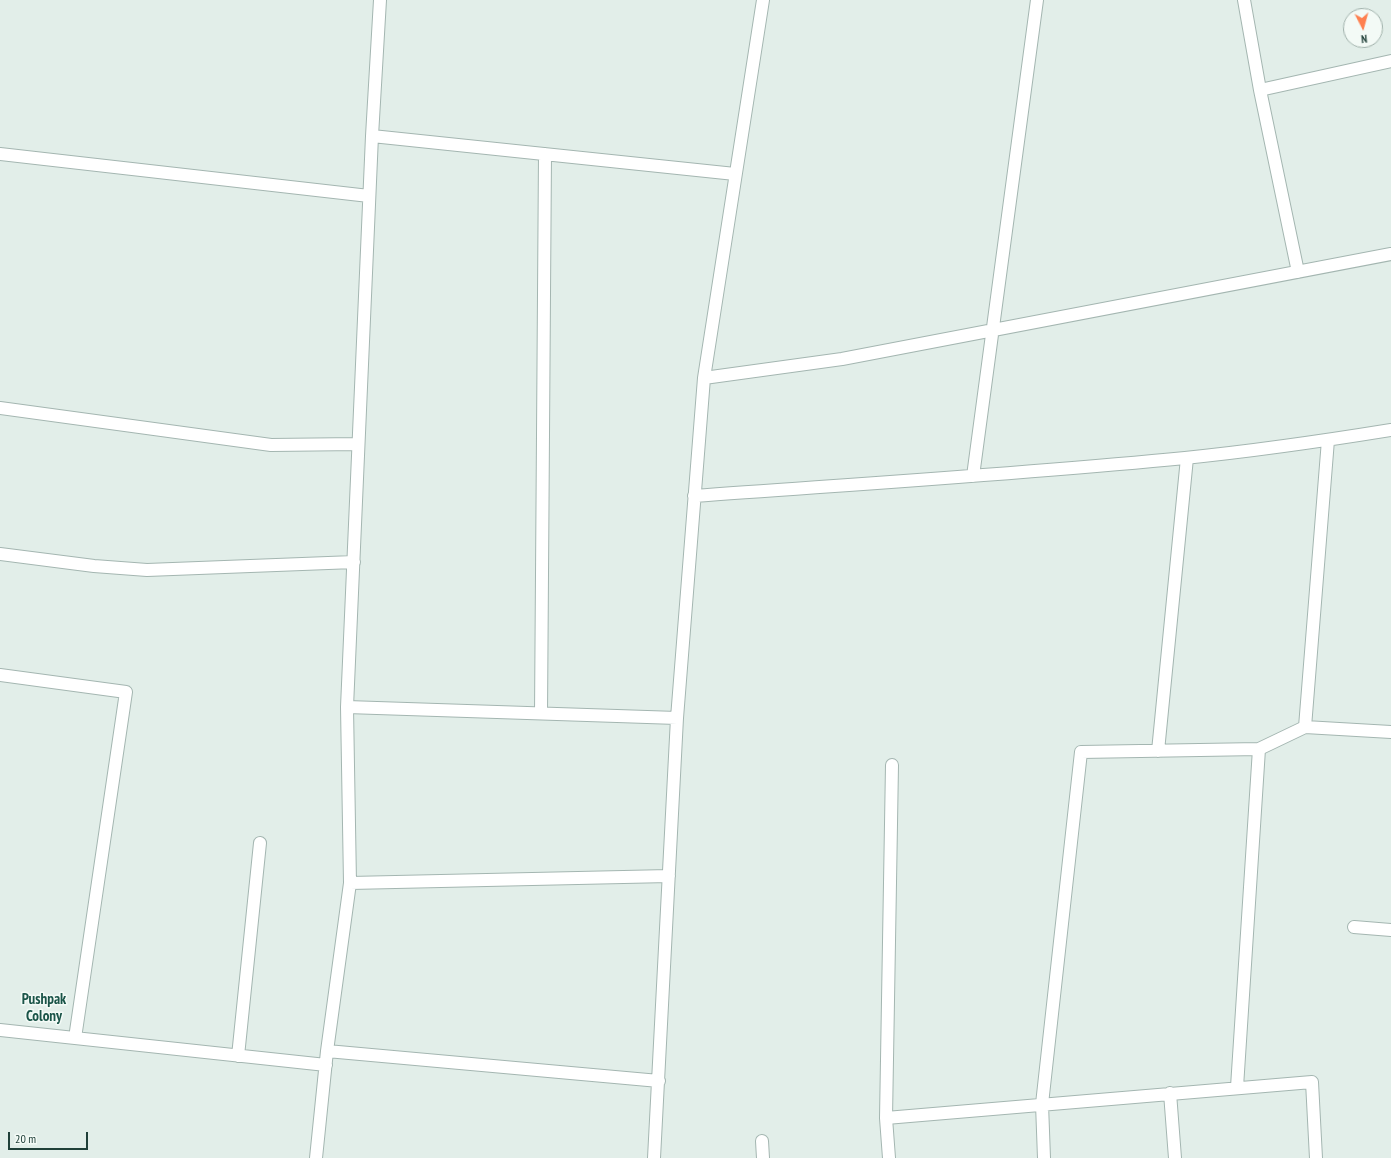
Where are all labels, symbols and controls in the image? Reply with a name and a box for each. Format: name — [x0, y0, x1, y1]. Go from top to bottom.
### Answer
north arrow — [1343, 8, 1383, 48]
text: N — [1360, 32, 1368, 46]
district label: Pushpak Colony — [22, 991, 66, 1026]
scale bar — [10, 1124, 90, 1150]
text: 20 m — [15, 1131, 36, 1146]

